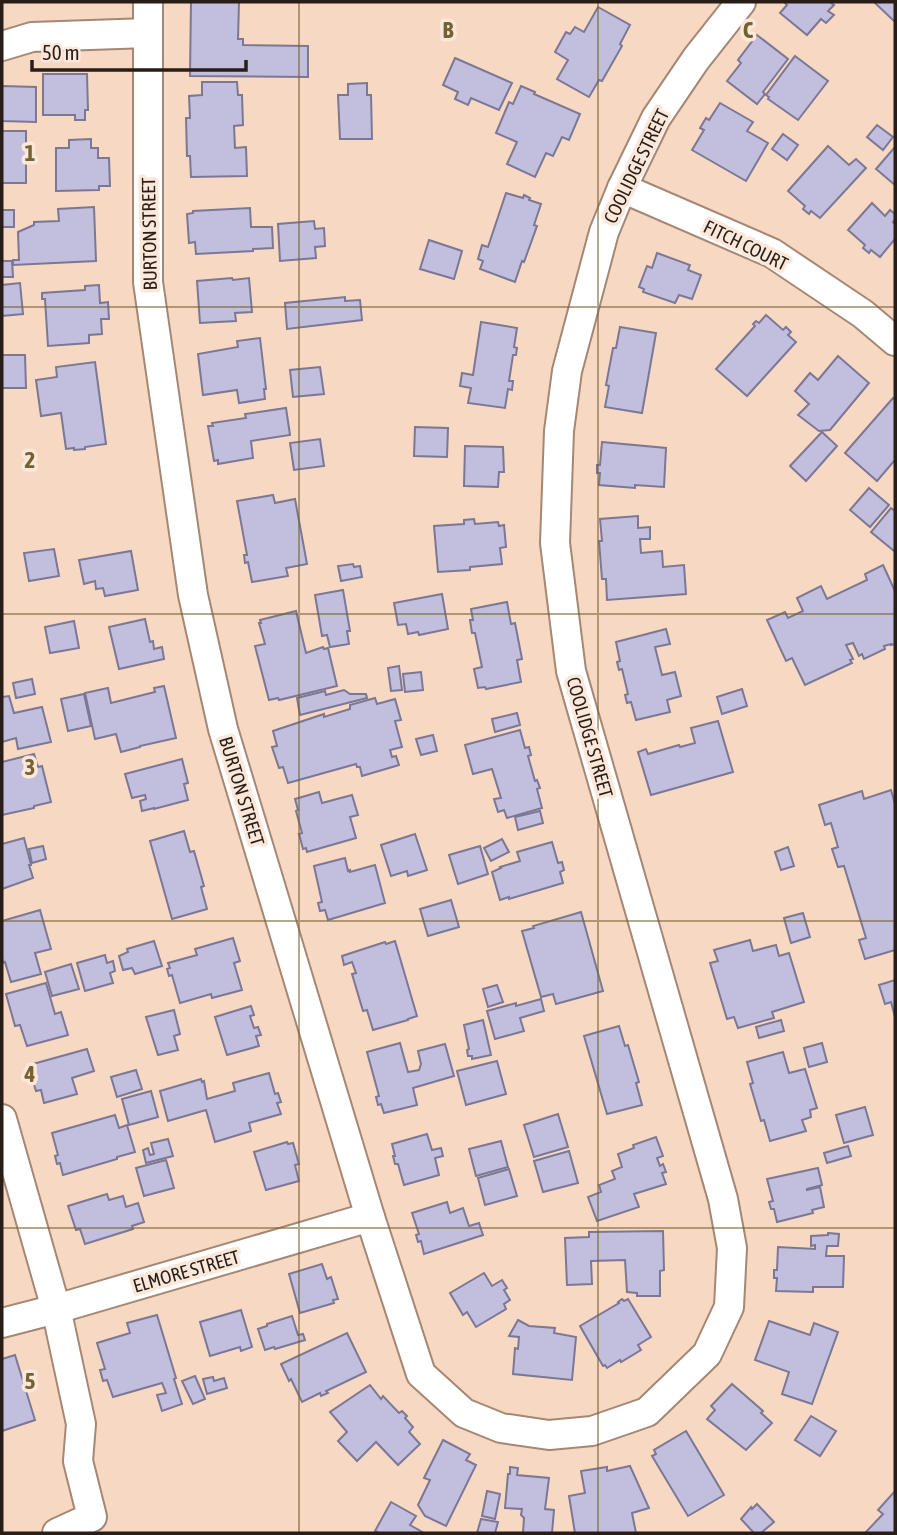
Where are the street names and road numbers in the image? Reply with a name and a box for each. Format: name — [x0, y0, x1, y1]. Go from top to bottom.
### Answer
street label: COOLIDGE STREET — [599, 105, 673, 227]
street label: BURTON STREET — [137, 177, 161, 291]
street label: FITCH COURT — [700, 215, 792, 275]
street label: COOLIDGE STREET — [562, 674, 618, 800]
street label: BURTON STREET — [215, 734, 269, 849]
street label: ELMORE STREET — [130, 1245, 242, 1297]

